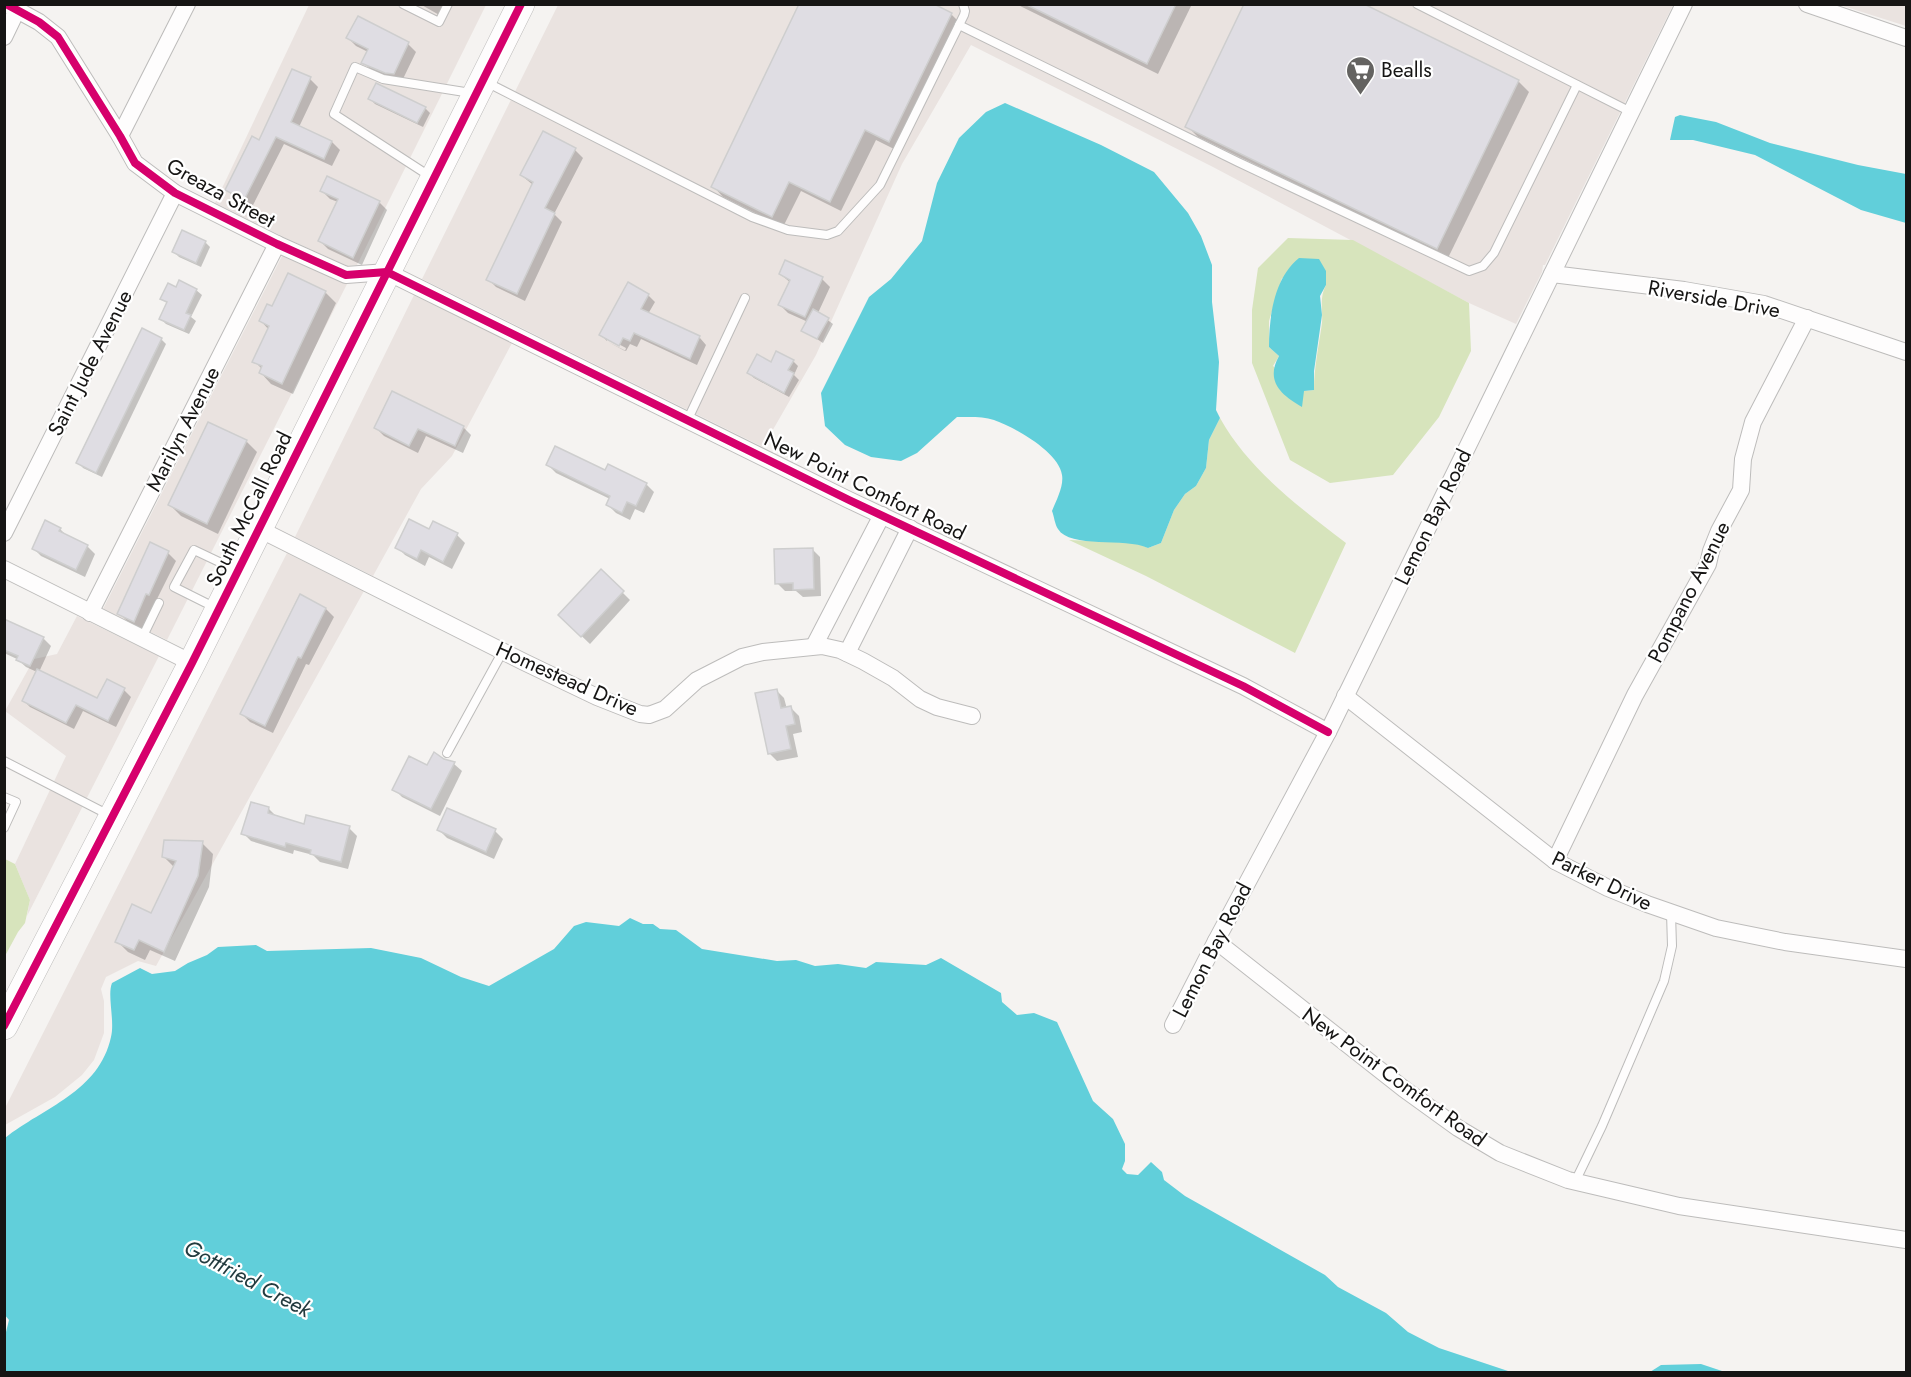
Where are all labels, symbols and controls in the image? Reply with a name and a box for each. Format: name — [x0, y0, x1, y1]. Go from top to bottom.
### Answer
supermarket icon: Bealls — [1344, 54, 1376, 96]
place label: Bealls — [1381, 55, 1432, 85]
street label: Greaza Street — [161, 151, 281, 235]
street label: Riverside Drive — [1645, 273, 1783, 325]
street label: Saint Jude Avenue — [40, 285, 140, 441]
street label: Marilyn Avenue — [139, 361, 227, 497]
street label: New Point Comfort Road — [759, 424, 971, 548]
street label: South McCall Road — [198, 426, 300, 592]
street label: Lemon Bay Road — [1387, 444, 1479, 590]
street label: Pompano Avenue — [1640, 516, 1738, 668]
street label: Homestead Drive — [491, 634, 643, 724]
street label: Parker Drive — [1547, 844, 1657, 918]
street label: Lemon Bay Road — [1165, 877, 1259, 1023]
street label: New Point Comfort Road — [1296, 1000, 1492, 1154]
water label: Gottfried Creek — [179, 1231, 319, 1326]

